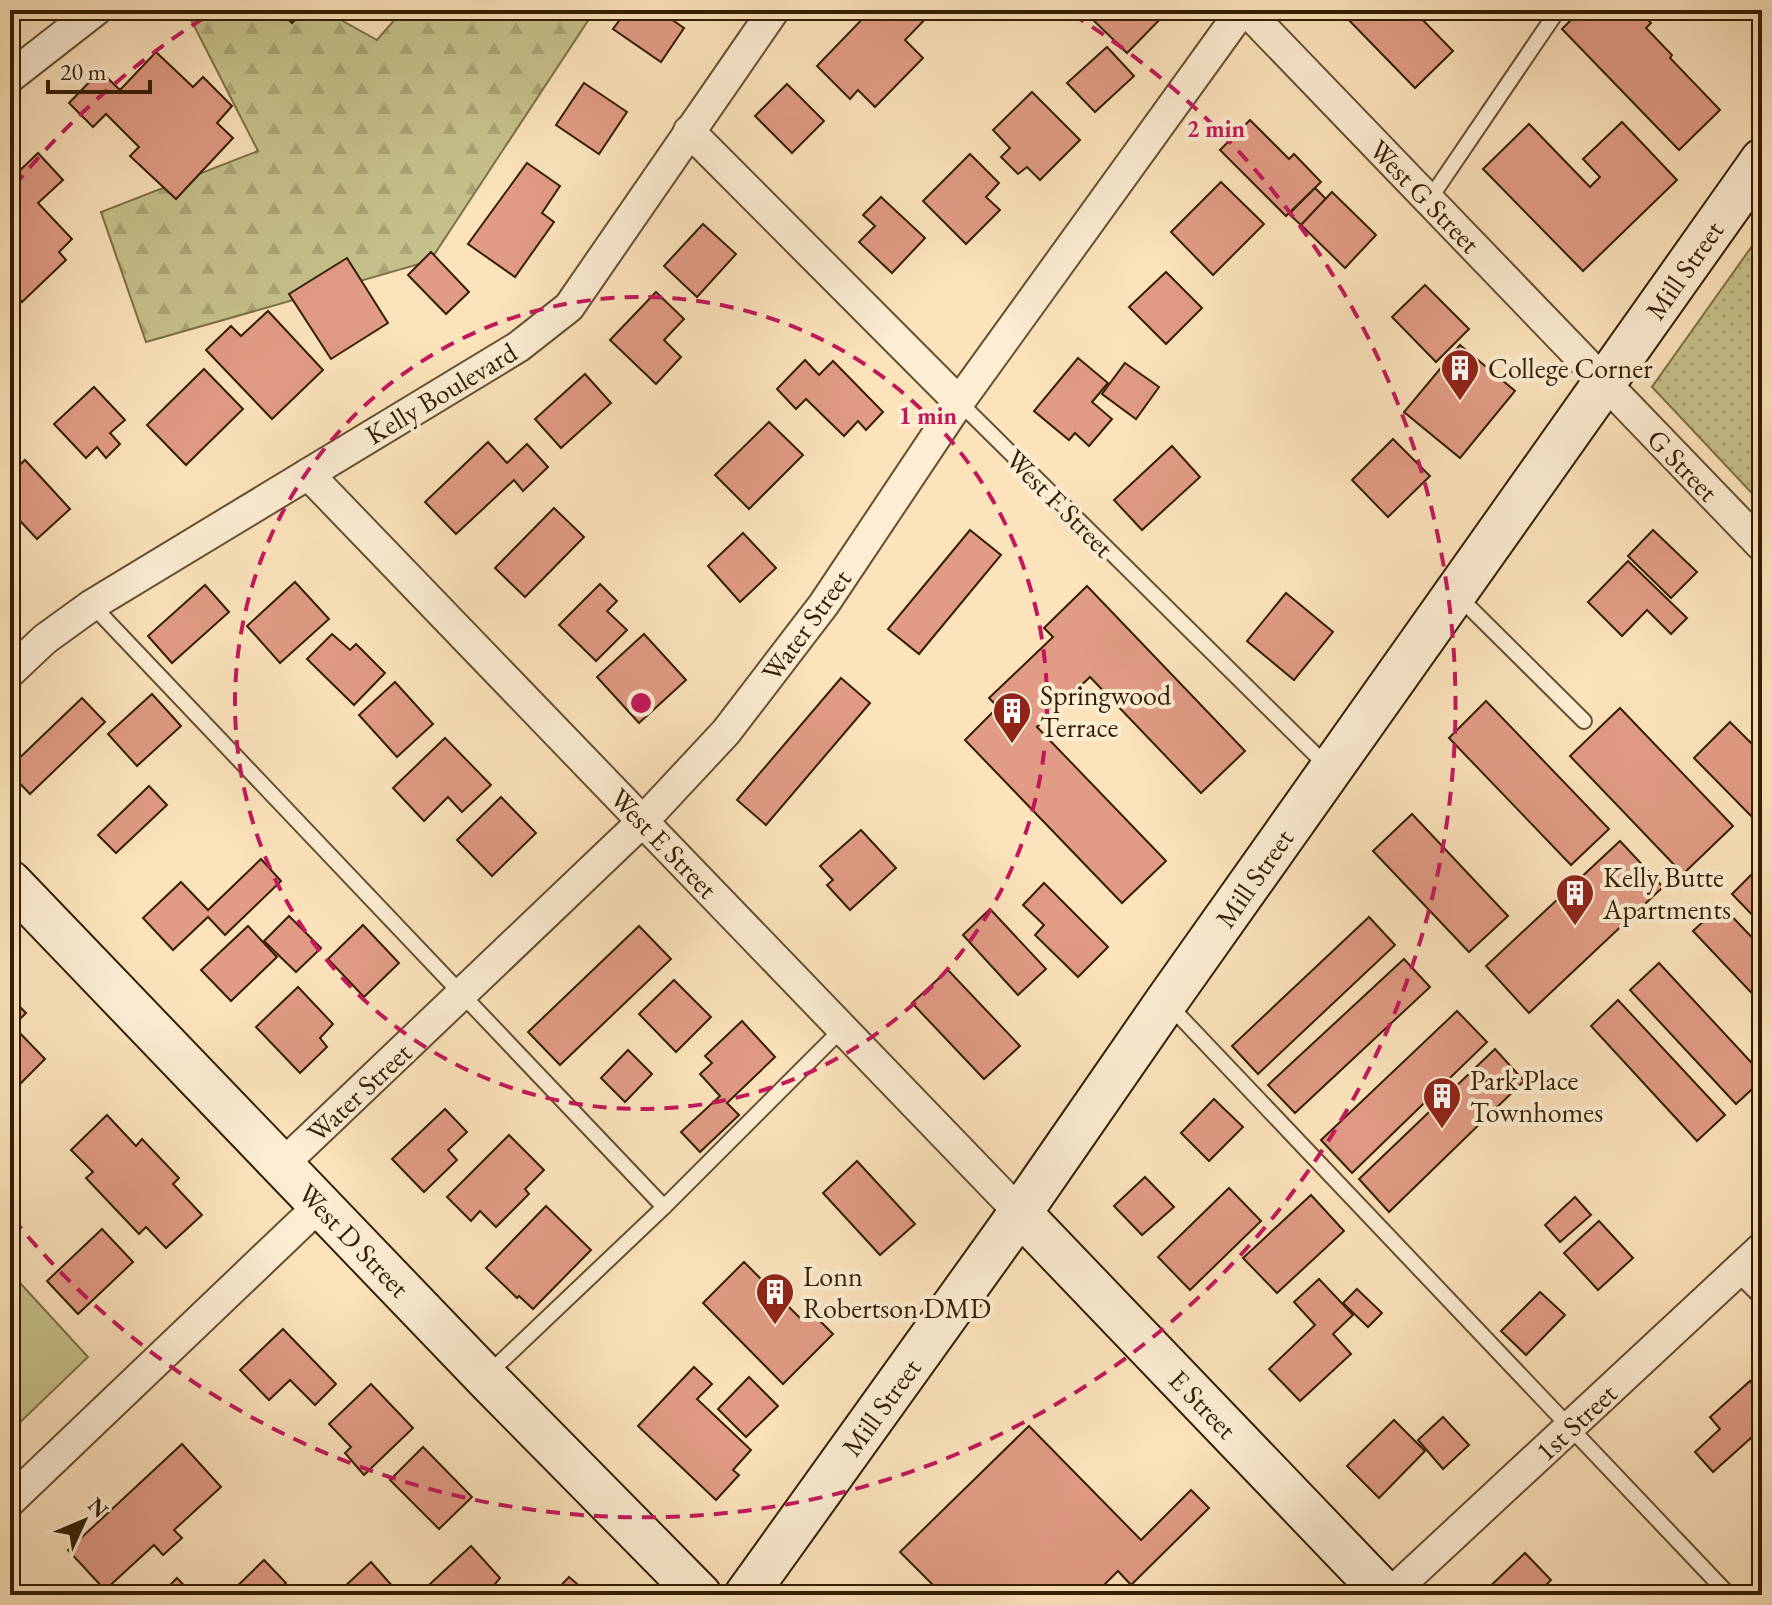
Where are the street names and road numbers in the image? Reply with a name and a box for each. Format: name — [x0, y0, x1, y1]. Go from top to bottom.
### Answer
street label: West G Street — [1362, 131, 1488, 261]
street label: Mill Street — [1637, 213, 1731, 326]
street label: Kelly Boulevard — [359, 333, 524, 452]
street label: G Street — [1640, 421, 1726, 509]
street label: West F Street — [998, 441, 1122, 565]
street label: Water Street — [753, 562, 859, 688]
street label: West E Street — [602, 780, 726, 906]
street label: Mill Street — [1207, 821, 1301, 934]
street label: Water Street — [299, 1034, 419, 1150]
street label: West D Street — [291, 1175, 418, 1305]
street label: Mill Street — [833, 1351, 929, 1463]
street label: E Street — [1161, 1362, 1245, 1446]
street label: 1st Street — [1528, 1375, 1624, 1469]

